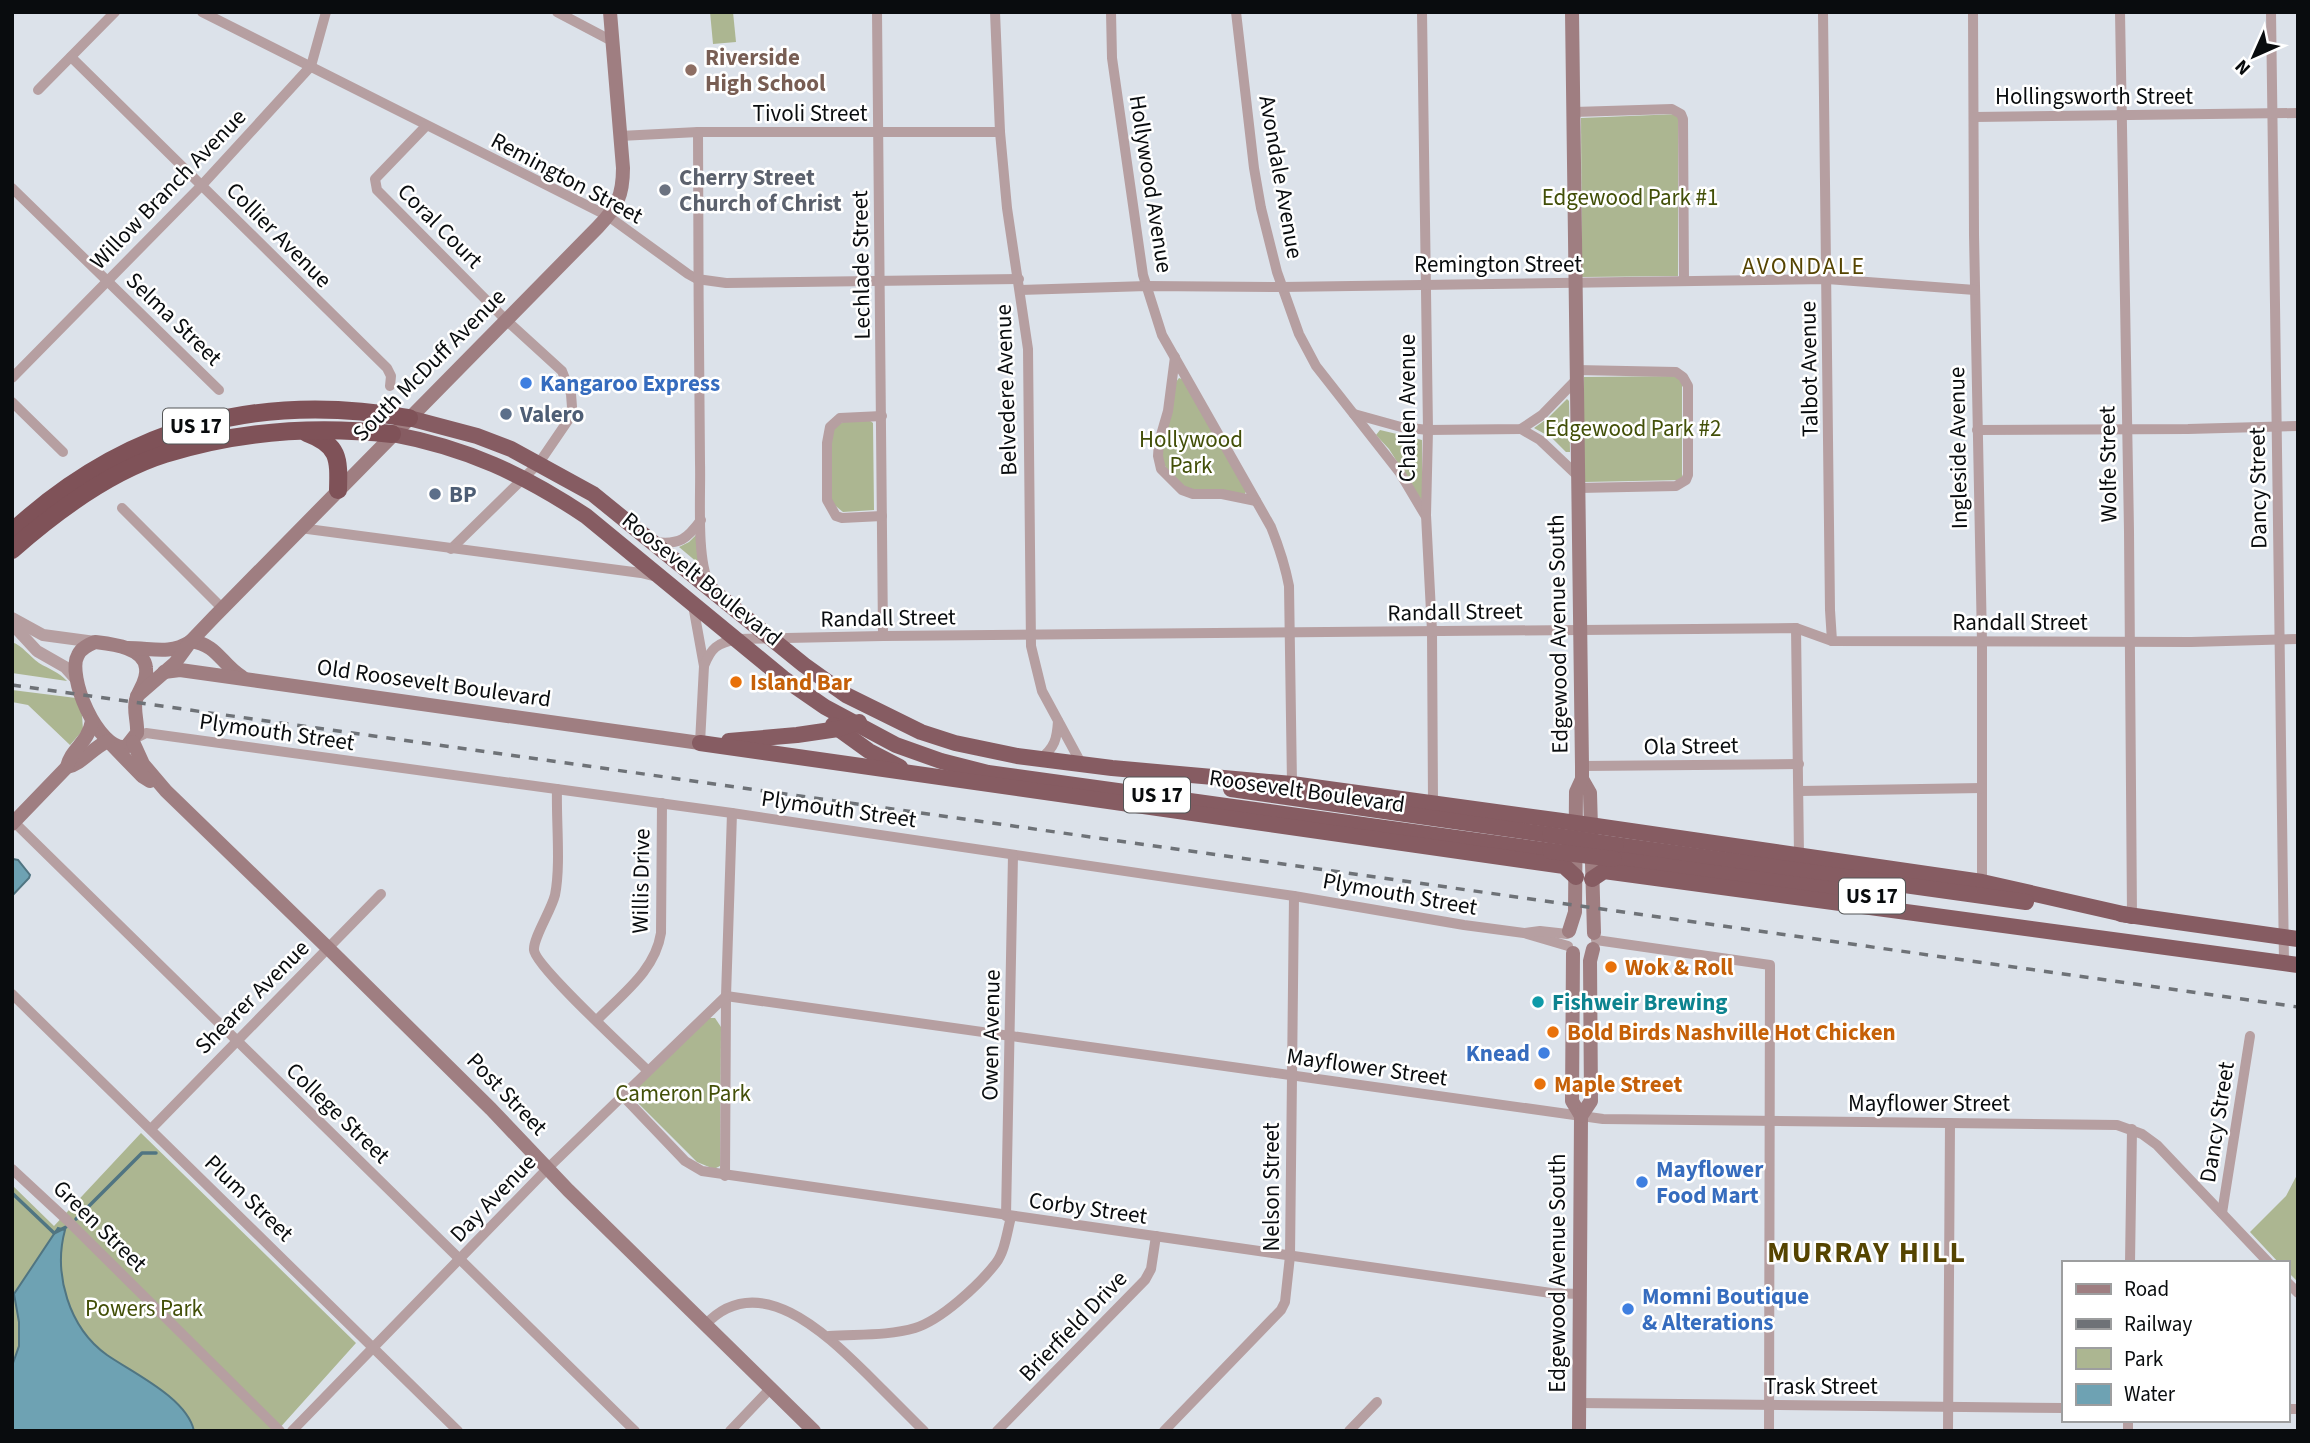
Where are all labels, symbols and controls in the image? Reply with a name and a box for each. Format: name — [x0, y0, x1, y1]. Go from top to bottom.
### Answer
north arrow — [2219, 21, 2289, 91]
place label: Riverside High School — [705, 41, 826, 100]
text: N — [2229, 53, 2257, 81]
marker: Riverside High School — [683, 62, 699, 78]
street label: Hollingsworth Street — [1995, 80, 2193, 113]
street label: Hollywood Avenue — [1121, 93, 1181, 275]
street label: Avondale Avenue — [1250, 93, 1312, 261]
street label: Tivoli Street — [753, 97, 868, 130]
street label: Willow Branch Avenue — [82, 101, 254, 277]
street label: Remington Street — [485, 124, 649, 232]
place label: Cherry Street Church of Christ — [679, 161, 842, 220]
street label: Collier Avenue — [219, 175, 339, 295]
street label: Coral Court — [390, 176, 490, 276]
park label: Edgewood Park #1 — [1542, 181, 1718, 214]
marker: Cherry Street Church of Christ — [657, 182, 673, 198]
street label: Lechlade Street — [843, 190, 879, 340]
street label: Remington Street — [1414, 248, 1582, 281]
district label: AVONDALE — [1742, 249, 1866, 284]
street label: Selma Street — [119, 265, 230, 374]
street label: South McDuff Avenue — [345, 281, 513, 449]
street label: Talbot Avenue — [1791, 301, 1827, 437]
street label: Belvedere Avenue — [987, 304, 1025, 476]
street label: Challen Avenue — [1391, 334, 1424, 482]
street label: Ingleside Avenue — [1940, 366, 1976, 530]
place label: Kangaroo Express — [540, 367, 720, 400]
marker: Kangaroo Express — [518, 375, 534, 391]
place label: Valero — [519, 398, 584, 431]
street label: Wolfe Street — [2090, 405, 2126, 523]
marker: Valero — [498, 406, 514, 422]
road number: US 17 — [163, 408, 229, 444]
park label: Edgewood Park #2 — [1545, 412, 1721, 445]
park label: Hollywood Park — [1139, 423, 1243, 482]
street label: Dancy Street — [2240, 427, 2276, 549]
place label: BP — [449, 478, 477, 511]
marker: BP — [427, 486, 443, 502]
street label: Roosevelt Boulevard — [615, 504, 789, 654]
street label: Edgewood Avenue South — [1539, 514, 1577, 754]
street label: Randall Street — [1387, 594, 1523, 630]
street label: Randall Street — [820, 600, 956, 636]
street label: Randall Street — [1952, 606, 2088, 639]
street label: Old Roosevelt Boulevard — [315, 650, 553, 716]
place label: Island Bar — [750, 666, 853, 699]
marker: Island Bar — [728, 674, 744, 690]
street label: Plymouth Street — [197, 705, 357, 759]
street label: Ola Street — [1643, 729, 1739, 763]
street label: Roosevelt Boulevard — [1207, 761, 1407, 821]
road number: US 17 — [1124, 778, 1190, 812]
street label: Plymouth Street — [759, 782, 919, 836]
street label: Willis Drive — [624, 828, 658, 934]
street label: Plymouth Street — [1320, 864, 1480, 924]
road number: US 17 — [1839, 878, 1905, 914]
street label: Shearer Avenue — [187, 932, 317, 1062]
place label: Wok & Roll — [1625, 951, 1734, 984]
marker: Wok & Roll — [1603, 959, 1619, 975]
street label: Owen Avenue — [973, 969, 1009, 1101]
place label: Fishweir Brewing — [1552, 986, 1728, 1019]
marker: Fishweir Brewing — [1530, 994, 1546, 1010]
place label: Bold Birds Nashville Hot Chicken — [1567, 1016, 1896, 1049]
marker: Bold Birds Nashville Hot Chicken — [1545, 1024, 1561, 1040]
place label: Knead — [1466, 1037, 1530, 1070]
street label: Mayflower Street — [1284, 1039, 1450, 1095]
street label: Post Street — [459, 1045, 555, 1143]
marker: Knead — [1536, 1045, 1552, 1061]
street label: College Street — [279, 1055, 398, 1171]
street label: Dancy Street — [2191, 1059, 2243, 1185]
place label: Maple Street — [1554, 1068, 1682, 1101]
marker: Maple Street — [1532, 1076, 1548, 1092]
park label: Cameron Park — [615, 1077, 751, 1110]
street label: Mayflower Street — [1848, 1087, 2010, 1120]
street label: Nelson Street — [1255, 1122, 1288, 1252]
street label: Day Avenue — [442, 1146, 544, 1250]
street label: Plum Street — [197, 1147, 301, 1249]
street label: Edgewood Avenue South — [1541, 1153, 1574, 1393]
place label: Mayflower Food Mart — [1656, 1153, 1764, 1212]
street label: Green Street — [46, 1173, 155, 1280]
marker: Mayflower Food Mart — [1634, 1174, 1650, 1190]
street label: Corby Street — [1027, 1183, 1150, 1233]
district label: MURRAY HILL — [1767, 1231, 1967, 1274]
legend — [2062, 1261, 2289, 1422]
street label: Brierfield Drive — [1011, 1263, 1135, 1389]
text: Road — [2124, 1274, 2169, 1304]
place label: Momni Boutique & Alterations — [1642, 1280, 1809, 1339]
park label: Powers Park — [85, 1292, 204, 1325]
marker: Momni Boutique & Alterations — [1620, 1301, 1636, 1317]
text: Railway — [2124, 1309, 2192, 1339]
text: Park — [2124, 1344, 2164, 1374]
street label: Trask Street — [1764, 1370, 1878, 1403]
text: Water — [2124, 1379, 2176, 1409]

